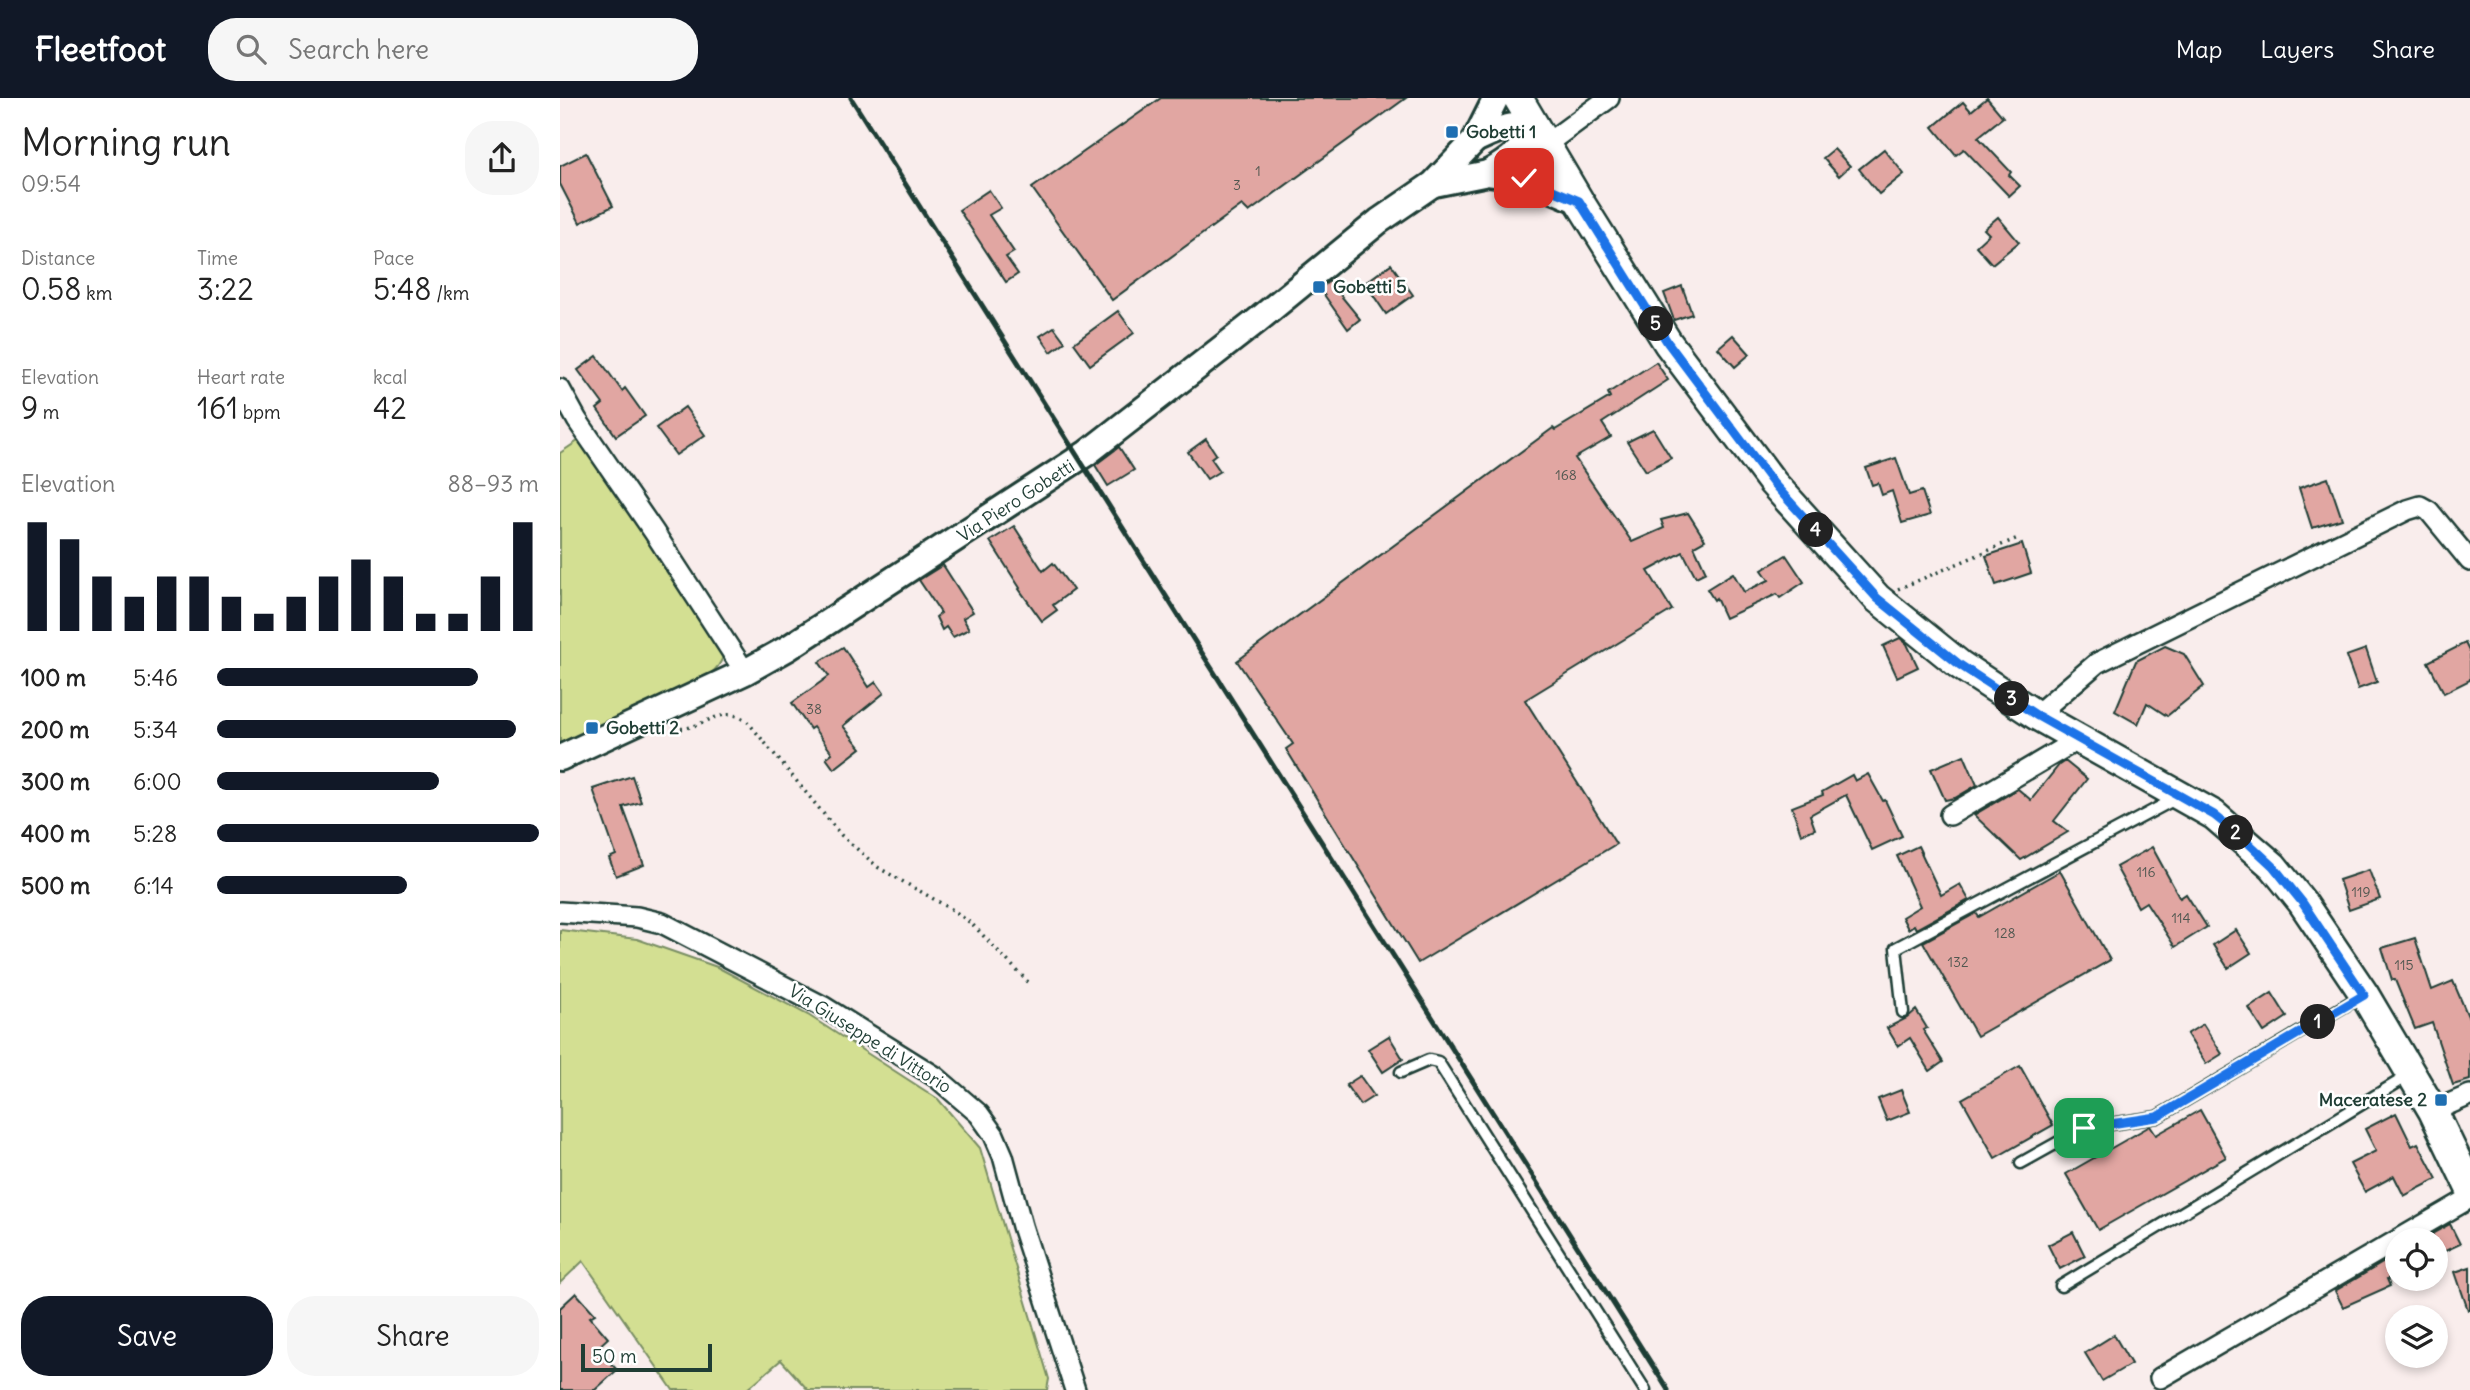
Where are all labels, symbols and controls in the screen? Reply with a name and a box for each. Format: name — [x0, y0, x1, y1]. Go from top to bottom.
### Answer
search box — [208, 18, 698, 81]
text: Fleetfoot — [35, 28, 166, 70]
icon: search — [232, 30, 270, 68]
text: Search here — [288, 33, 429, 66]
text: Map — [2176, 34, 2222, 64]
text: Layers — [2260, 34, 2334, 64]
text: Share — [2372, 34, 2435, 64]
text: Morning run — [21, 119, 231, 166]
place label: Gobetti 1 — [1466, 120, 1536, 143]
button: share — [465, 121, 539, 195]
marker: Gobetti 1 — [1444, 124, 1460, 140]
pin — [1494, 148, 1554, 208]
icon: check — [1505, 159, 1543, 197]
house number: 1 — [1255, 162, 1261, 180]
text: 09:54 — [21, 169, 81, 198]
house number: 3 — [1233, 176, 1241, 194]
text: Distance — [21, 246, 95, 270]
text: Time — [197, 246, 238, 270]
text: Pace — [373, 246, 414, 270]
text: 0.58 — [21, 270, 81, 308]
text: 3:22 — [197, 270, 254, 308]
text: 5:48 — [373, 270, 432, 308]
place label: Gobetti 5 — [1333, 275, 1407, 298]
marker: Gobetti 5 — [1311, 279, 1327, 295]
text: km — [81, 281, 112, 305]
text: /km — [432, 281, 469, 305]
pin: 5 — [1638, 306, 1674, 342]
text: 5 — [1650, 311, 1661, 335]
text: Elevation — [21, 365, 99, 389]
text: Heart rate — [197, 365, 285, 389]
text: kcal — [373, 365, 407, 389]
text: 9 — [21, 389, 38, 427]
text: 161 — [197, 389, 238, 427]
text: 42 — [373, 389, 407, 427]
text: m — [38, 400, 59, 424]
text: bpm — [238, 400, 281, 424]
street label: Via Piero Gobetti — [953, 454, 1079, 547]
house number: 168 — [1555, 466, 1577, 484]
text: Elevation — [21, 469, 115, 498]
text: 88–93 m — [448, 469, 539, 498]
pin: 4 — [1798, 512, 1834, 548]
text: 4 — [1810, 517, 1821, 541]
text: 100 m — [21, 663, 86, 692]
text: 5:46 — [133, 663, 178, 692]
pin: 3 — [1994, 682, 2030, 716]
text: 3 — [2006, 686, 2017, 710]
house number: 38 — [806, 700, 822, 718]
text: 200 m — [21, 715, 90, 744]
text: 5:34 — [133, 715, 178, 744]
place label: Gobetti 2 — [606, 716, 679, 739]
marker: Gobetti 2 — [584, 720, 600, 736]
text: 300 m — [21, 767, 90, 796]
text: 6:00 — [133, 767, 182, 796]
pin: 2 — [2218, 816, 2254, 850]
text: 400 m — [21, 819, 90, 848]
text: 5:28 — [133, 819, 177, 848]
text: 2 — [2230, 820, 2241, 844]
house number: 116 — [2136, 863, 2156, 881]
text: 500 m — [21, 871, 90, 900]
text: 6:14 — [133, 871, 174, 900]
house number: 119 — [2351, 883, 2371, 901]
house number: 114 — [2171, 909, 2191, 927]
house number: 128 — [1994, 924, 2016, 942]
house number: 132 — [1947, 953, 1969, 971]
house number: 115 — [2394, 956, 2414, 974]
street label: Via Giuseppe di Vittorio — [785, 979, 956, 1098]
pin: 1 — [2300, 1004, 2336, 1040]
text: 1 — [2314, 1009, 2321, 1033]
place label: Maceratese 2 — [2319, 1088, 2427, 1111]
marker: Maceratese 2 — [2433, 1092, 2449, 1108]
pin — [2054, 1098, 2114, 1158]
icon: arrive — [2065, 1109, 2103, 1147]
map controls — [2385, 1228, 2448, 1368]
button: locate — [2385, 1228, 2448, 1291]
button: Save — [21, 1296, 273, 1376]
button: Share — [287, 1296, 539, 1376]
button: layers — [2385, 1305, 2448, 1368]
scale bar — [581, 1341, 712, 1373]
text: 50 m — [592, 1344, 637, 1368]

